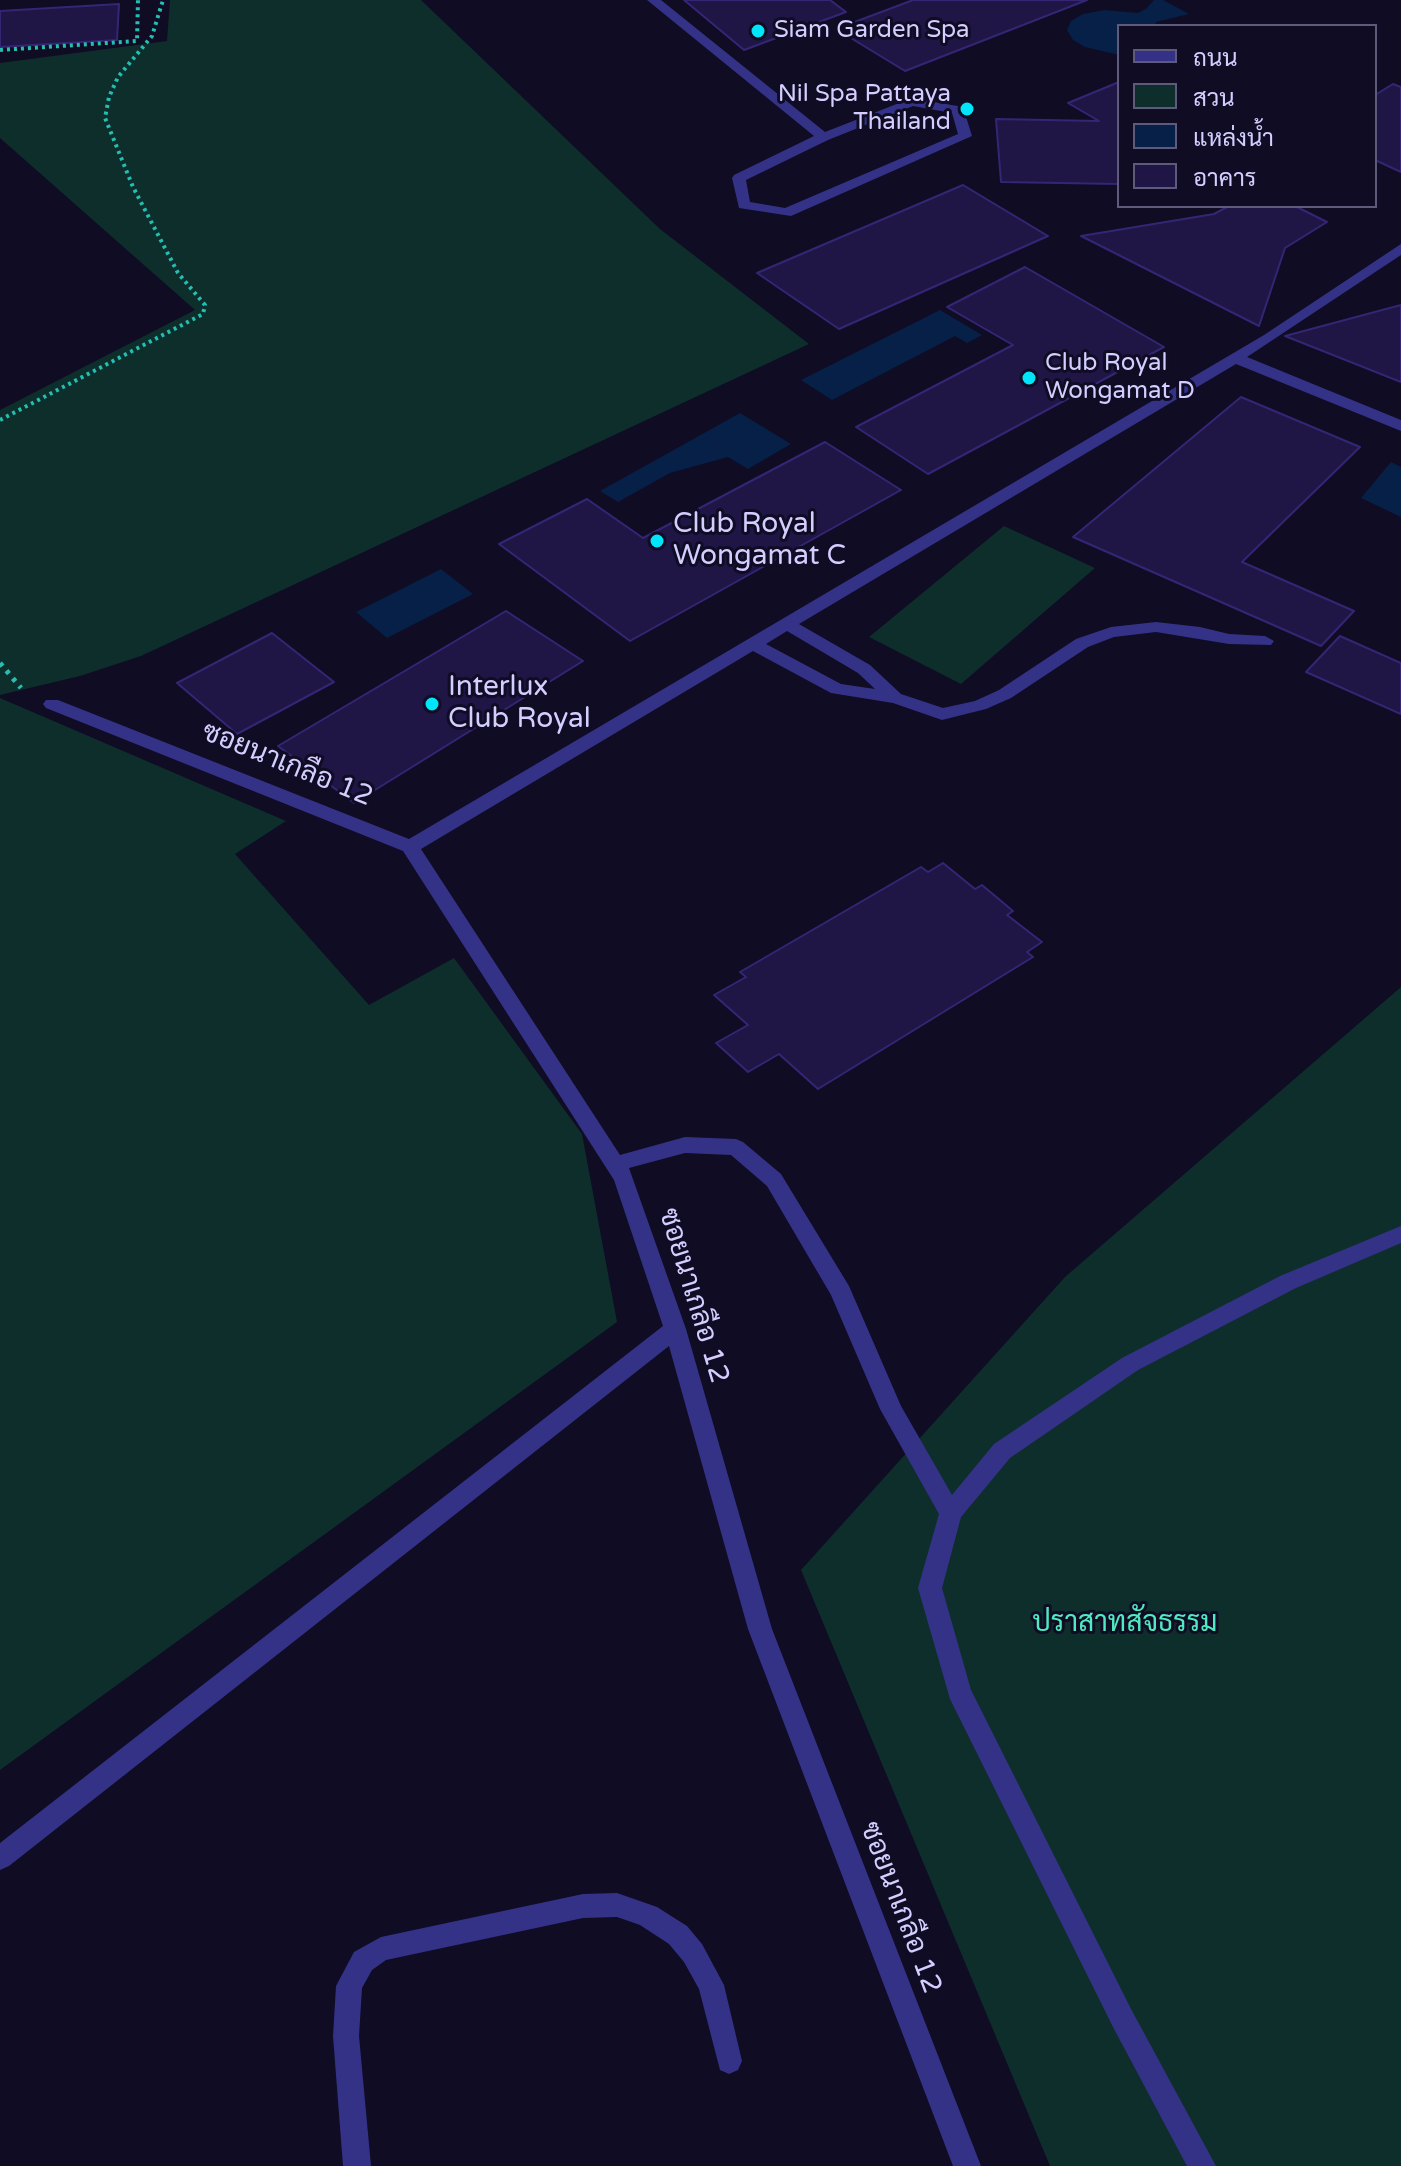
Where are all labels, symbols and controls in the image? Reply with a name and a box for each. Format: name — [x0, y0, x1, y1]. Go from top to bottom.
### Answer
place label: Siam Garden Spa — [774, 17, 970, 45]
marker: Siam Garden Spa — [749, 22, 767, 40]
legend — [1117, 24, 1377, 208]
text: ถนน — [1193, 44, 1238, 73]
place label: Nil Spa Pattaya Thailand — [778, 81, 951, 137]
text: สวน — [1193, 84, 1235, 113]
marker: Nil Spa Pattaya Thailand — [958, 100, 976, 118]
text: แหล่งน้ำ — [1193, 124, 1274, 153]
text: อาคาร — [1193, 164, 1256, 193]
place label: Club Royal Wongamat D — [1045, 350, 1195, 406]
marker: Club Royal Wongamat D — [1020, 369, 1038, 387]
place label: Club Royal Wongamat C — [673, 508, 846, 574]
marker: Club Royal Wongamat C — [648, 532, 666, 550]
place label: Interlux Club Royal — [448, 671, 591, 737]
marker: Interlux Club Royal — [423, 695, 441, 713]
street label: ซอยนาเกลือ 12 — [197, 716, 377, 814]
street label: ซอยนาเกลือ 12 — [650, 1205, 736, 1387]
park label: ปราสาทสัจธรรม — [1033, 1607, 1217, 1641]
street label: ซอยนาเกลือ 12 — [852, 1817, 948, 1999]

